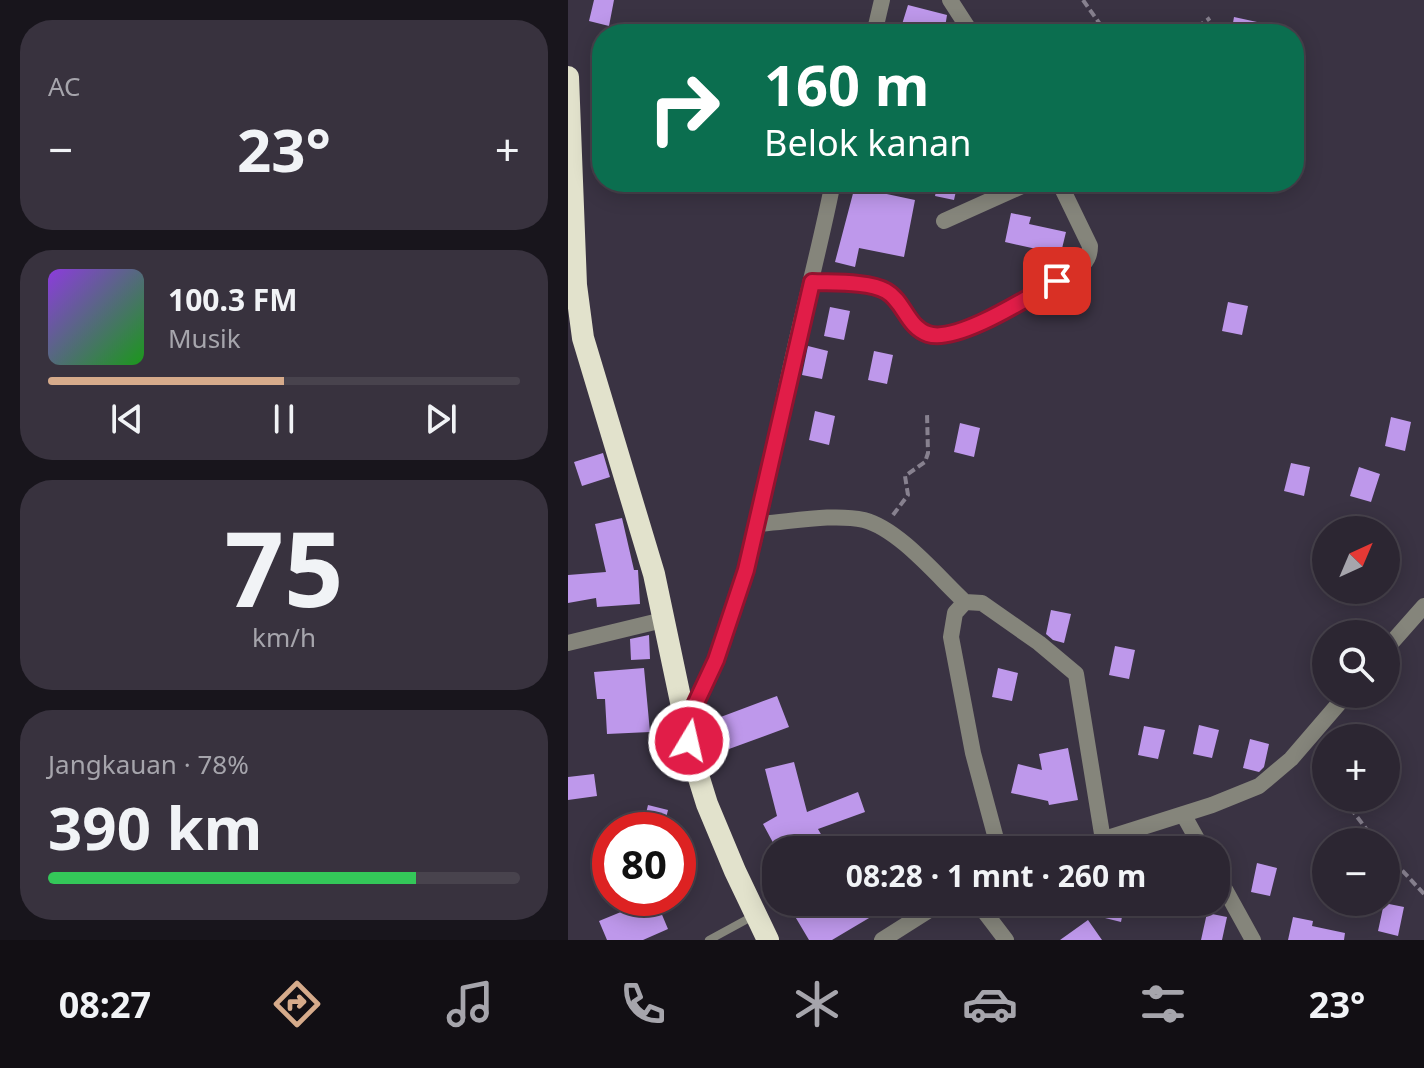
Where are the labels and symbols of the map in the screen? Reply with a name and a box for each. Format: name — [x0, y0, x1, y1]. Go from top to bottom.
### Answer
pin — [1023, 247, 1091, 315]
north arrow — [1312, 516, 1400, 604]
position arrow — [647, 699, 731, 783]
speed limit sign: 80 — [592, 812, 696, 916]

